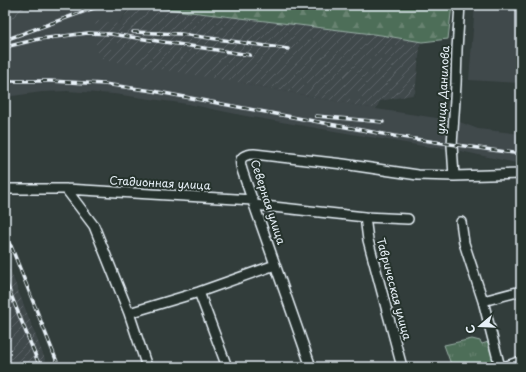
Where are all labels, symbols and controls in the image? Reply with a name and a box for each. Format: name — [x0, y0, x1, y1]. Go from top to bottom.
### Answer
street label: улица Данилова — [432, 45, 453, 135]
street label: Северная улица — [247, 157, 290, 247]
street label: Стадионная улица — [109, 171, 211, 194]
street label: Таврическая улица — [373, 236, 416, 342]
north arrow — [460, 306, 500, 346]
text: С — [461, 323, 479, 336]

